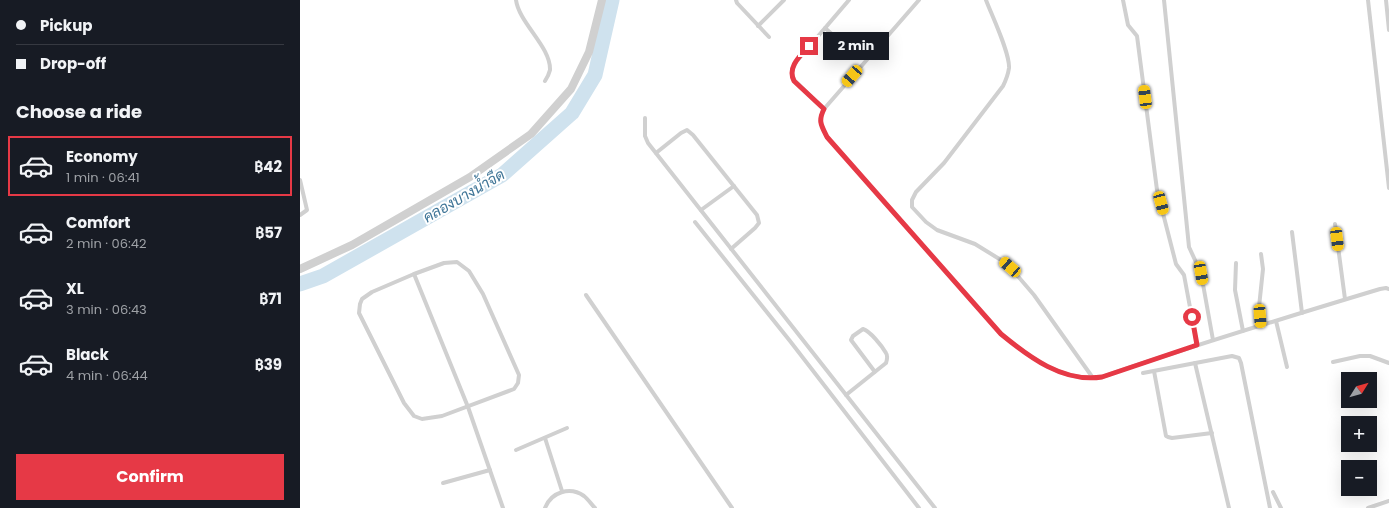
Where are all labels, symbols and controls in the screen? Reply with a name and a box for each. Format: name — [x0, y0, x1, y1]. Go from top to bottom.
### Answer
text: Pickup — [40, 15, 92, 36]
callout: 2 min — [823, 32, 889, 60]
text: 2 min — [838, 36, 874, 55]
route end — [800, 37, 818, 55]
text: Drop-off — [40, 53, 106, 74]
car — [840, 63, 864, 89]
car — [1138, 84, 1152, 110]
text: Choose a ride — [16, 99, 142, 124]
text: Economy — [66, 146, 138, 167]
icon: car — [18, 148, 54, 184]
text: ฿42 — [254, 156, 282, 177]
water label: คลองบางน้ำจืด — [418, 162, 509, 227]
text: 1 min · 06:41 — [66, 168, 140, 187]
car — [1152, 190, 1170, 216]
text: Comfort — [66, 212, 130, 233]
icon: car — [18, 214, 54, 250]
text: ฿57 — [255, 222, 282, 243]
car — [1330, 226, 1344, 252]
text: 2 min · 06:42 — [66, 234, 146, 253]
car — [997, 255, 1023, 279]
car — [1193, 260, 1209, 286]
text: XL — [66, 278, 84, 299]
icon: car — [18, 280, 54, 316]
text: ฿71 — [259, 288, 282, 309]
text: 3 min · 06:43 — [66, 300, 147, 319]
car — [1253, 304, 1267, 328]
route start — [1183, 308, 1201, 326]
text: Black — [66, 344, 109, 365]
icon: car — [18, 346, 54, 382]
text: ฿39 — [255, 354, 282, 375]
text: 4 min · 06:44 — [66, 366, 148, 385]
north arrow — [1341, 372, 1377, 408]
map controls — [1341, 372, 1377, 496]
button: + — [1341, 416, 1377, 452]
button: Confirm — [16, 454, 284, 500]
button: − — [1341, 460, 1377, 496]

